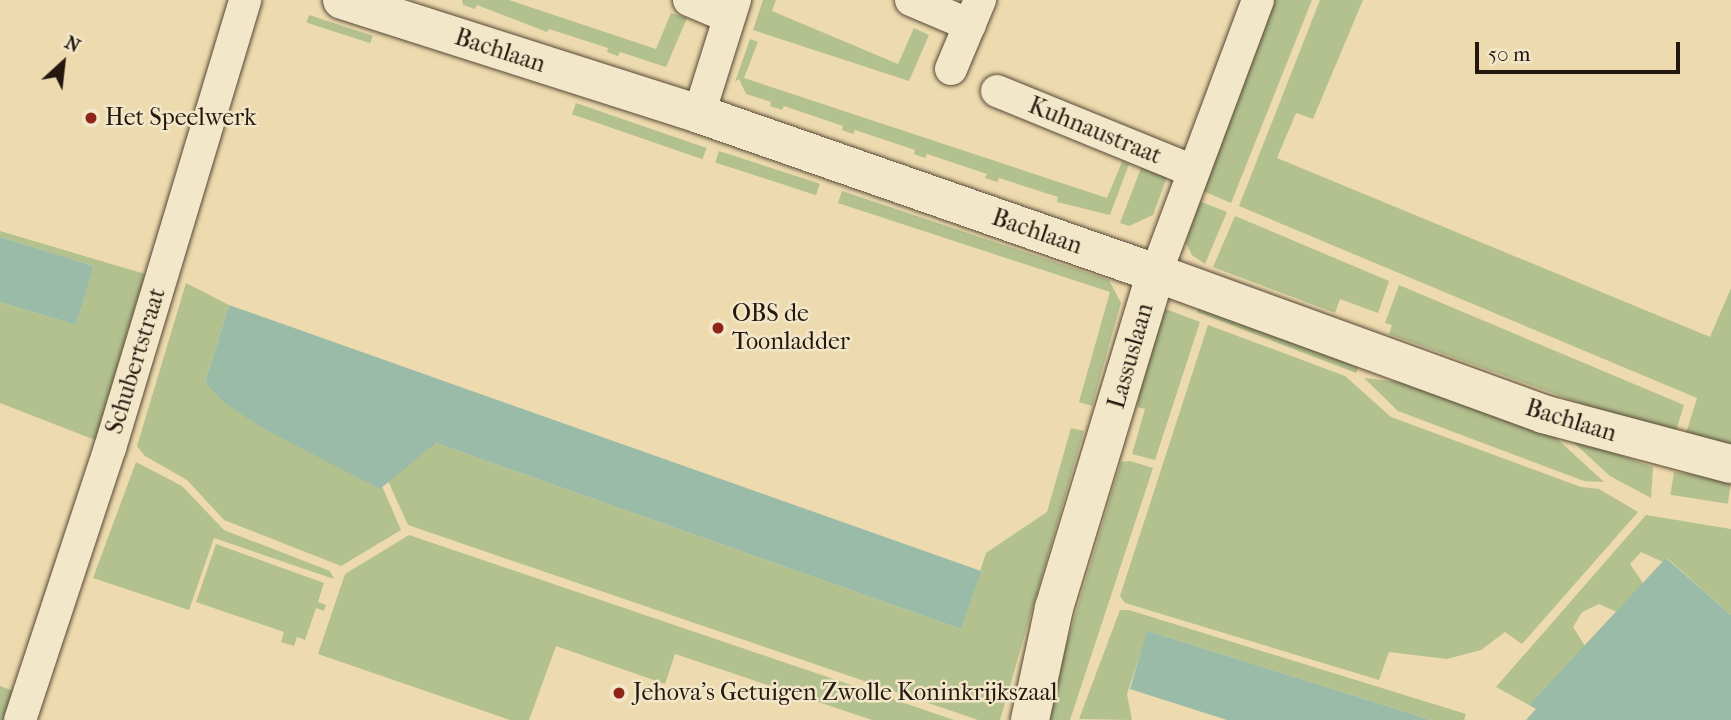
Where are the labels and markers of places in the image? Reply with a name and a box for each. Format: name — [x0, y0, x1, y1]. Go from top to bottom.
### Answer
place label: Het Speelwerk — [105, 104, 256, 132]
marker: Het Speelwerk — [83, 110, 99, 126]
place label: OBS de Toonladder — [732, 300, 850, 356]
marker: OBS de Toonladder — [710, 320, 726, 336]
place label: Jehova's Getuigen Zwolle Koninkrijkszaal — [633, 679, 1057, 707]
marker: Jehova's Getuigen Zwolle Koninkrijkszaal — [611, 685, 627, 701]

